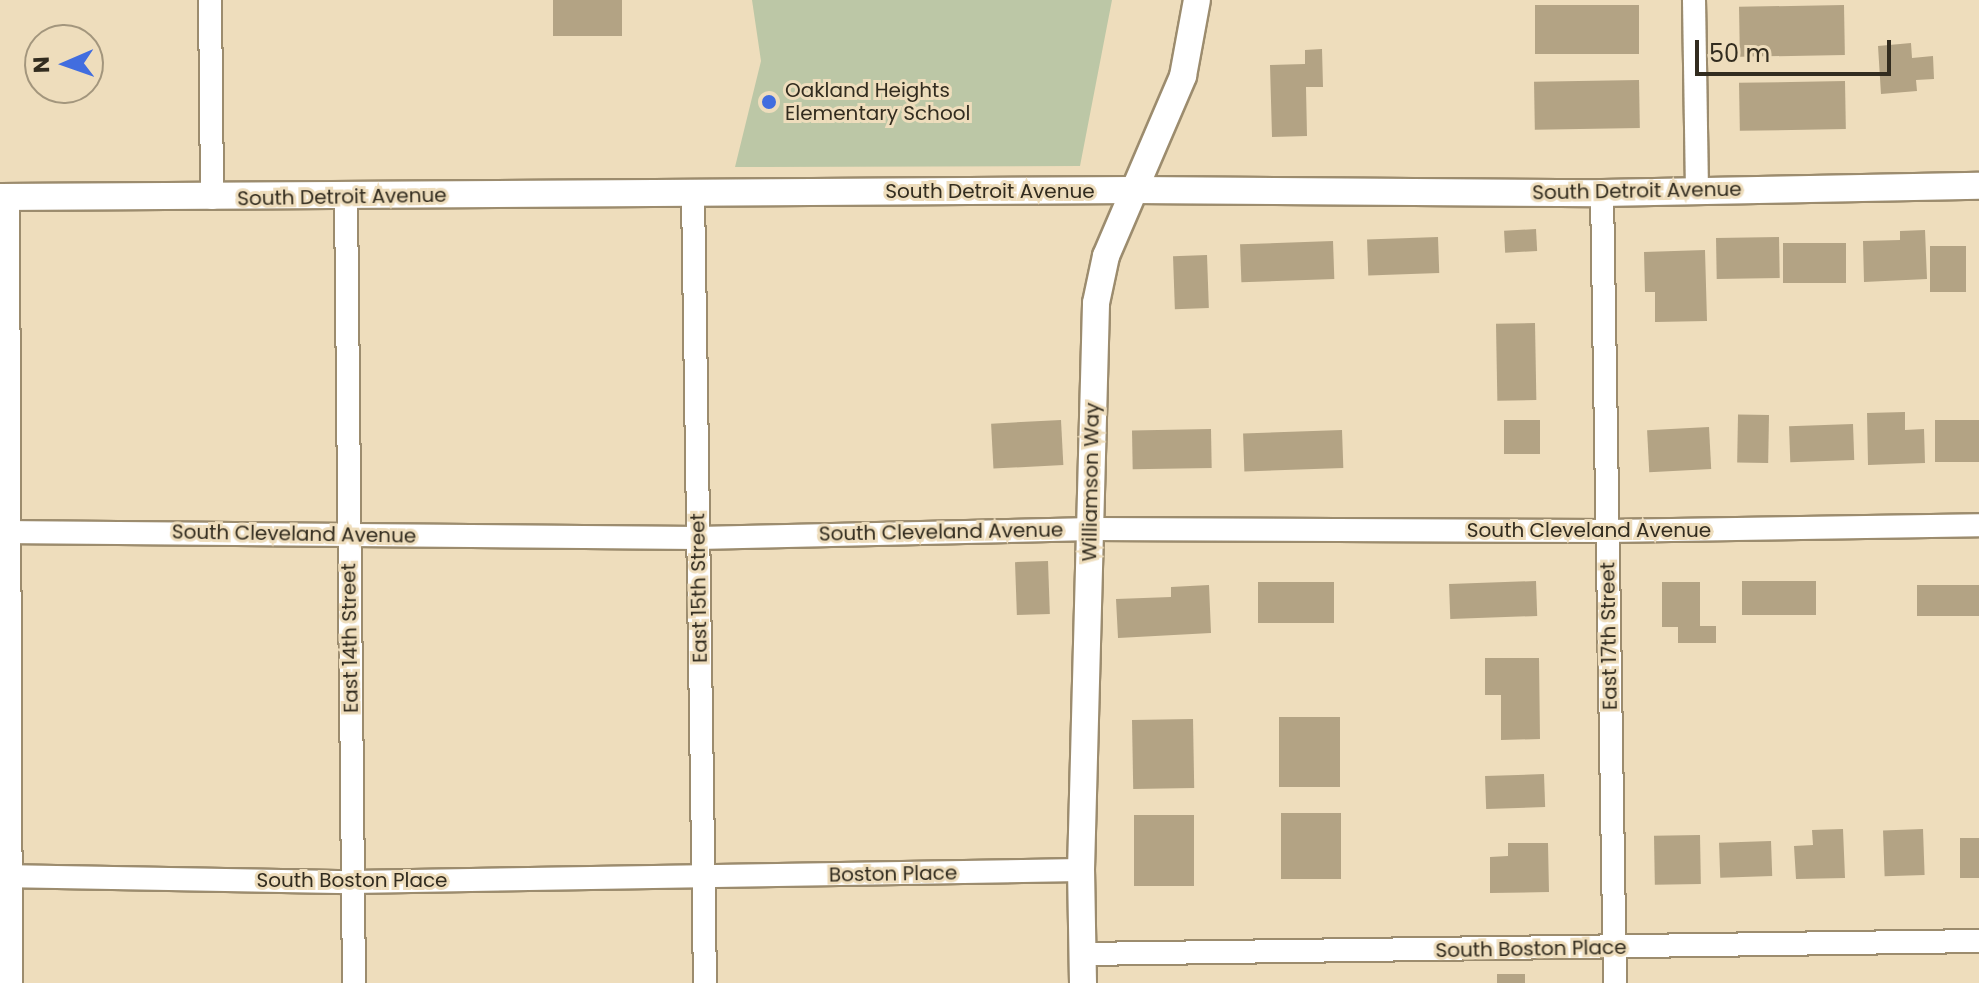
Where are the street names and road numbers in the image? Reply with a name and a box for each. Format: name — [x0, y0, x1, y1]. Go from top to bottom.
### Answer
street label: South Detroit Avenue — [1532, 177, 1742, 205]
street label: South Detroit Avenue — [885, 179, 1095, 203]
street label: South Detroit Avenue — [237, 183, 447, 211]
street label: Williamson Way — [1078, 402, 1104, 562]
street label: East 15th Street — [686, 513, 712, 663]
street label: South Cleveland Avenue — [819, 518, 1063, 546]
street label: South Cleveland Avenue — [1467, 518, 1711, 542]
street label: South Cleveland Avenue — [172, 520, 416, 548]
street label: East 17th Street — [1596, 562, 1622, 710]
street label: East 14th Street — [337, 563, 363, 713]
street label: Boston Place — [829, 861, 957, 887]
street label: South Boston Place — [256, 868, 448, 892]
street label: South Boston Place — [1435, 935, 1627, 963]

